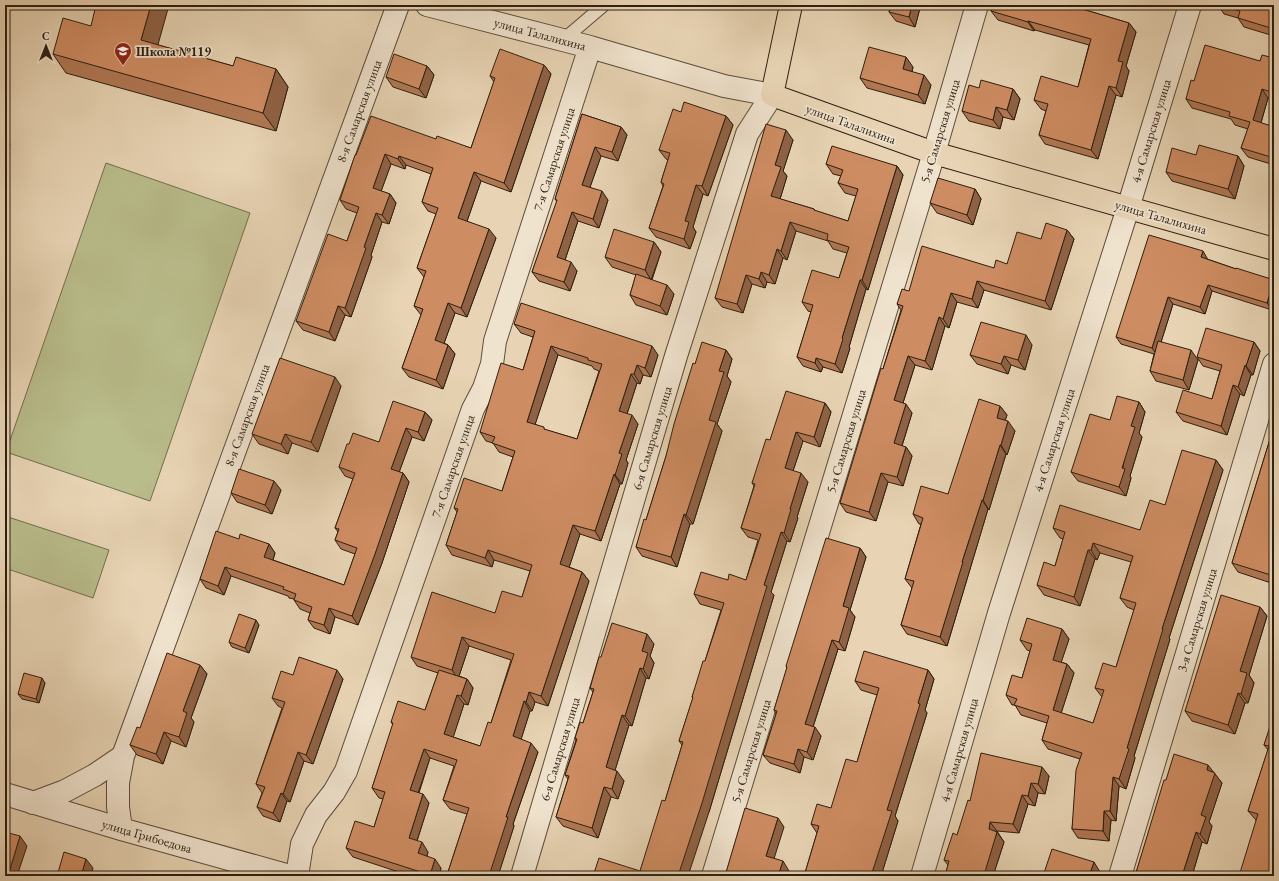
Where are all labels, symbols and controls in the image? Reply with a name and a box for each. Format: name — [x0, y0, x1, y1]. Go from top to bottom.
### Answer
street label: улица Талалихина — [492, 14, 589, 55]
north arrow — [26, 26, 66, 66]
text: С — [42, 29, 50, 43]
school or university icon: Школа №119 — [113, 41, 133, 66]
place label: Школа №119 — [136, 43, 211, 60]
street label: 8-я Самарская улица — [333, 57, 386, 165]
street label: 5-я Самарская улица — [916, 76, 964, 185]
street label: 4-я Самарская улица — [1127, 76, 1175, 185]
street label: улица Талалихина — [804, 100, 899, 148]
street label: 7-я Самарская улица — [529, 104, 579, 213]
street label: улица Талалихина — [1113, 196, 1210, 238]
street label: 8-я Самарская улица — [221, 361, 274, 469]
street label: 6-я Самарская улица — [628, 383, 676, 492]
street label: 4-я Самарская улица — [1029, 385, 1079, 494]
street label: 5-я Самарская улица — [822, 386, 870, 495]
street label: 7-я Самарская улица — [427, 412, 479, 520]
street label: 3-я Самарская улица — [1173, 565, 1221, 674]
street label: 6-я Самарская улица — [536, 694, 584, 803]
street label: 4-я Самарская улица — [936, 695, 982, 804]
street label: 5-я Самарская улица — [727, 696, 775, 805]
street label: улица Грибоедова — [100, 815, 195, 857]

